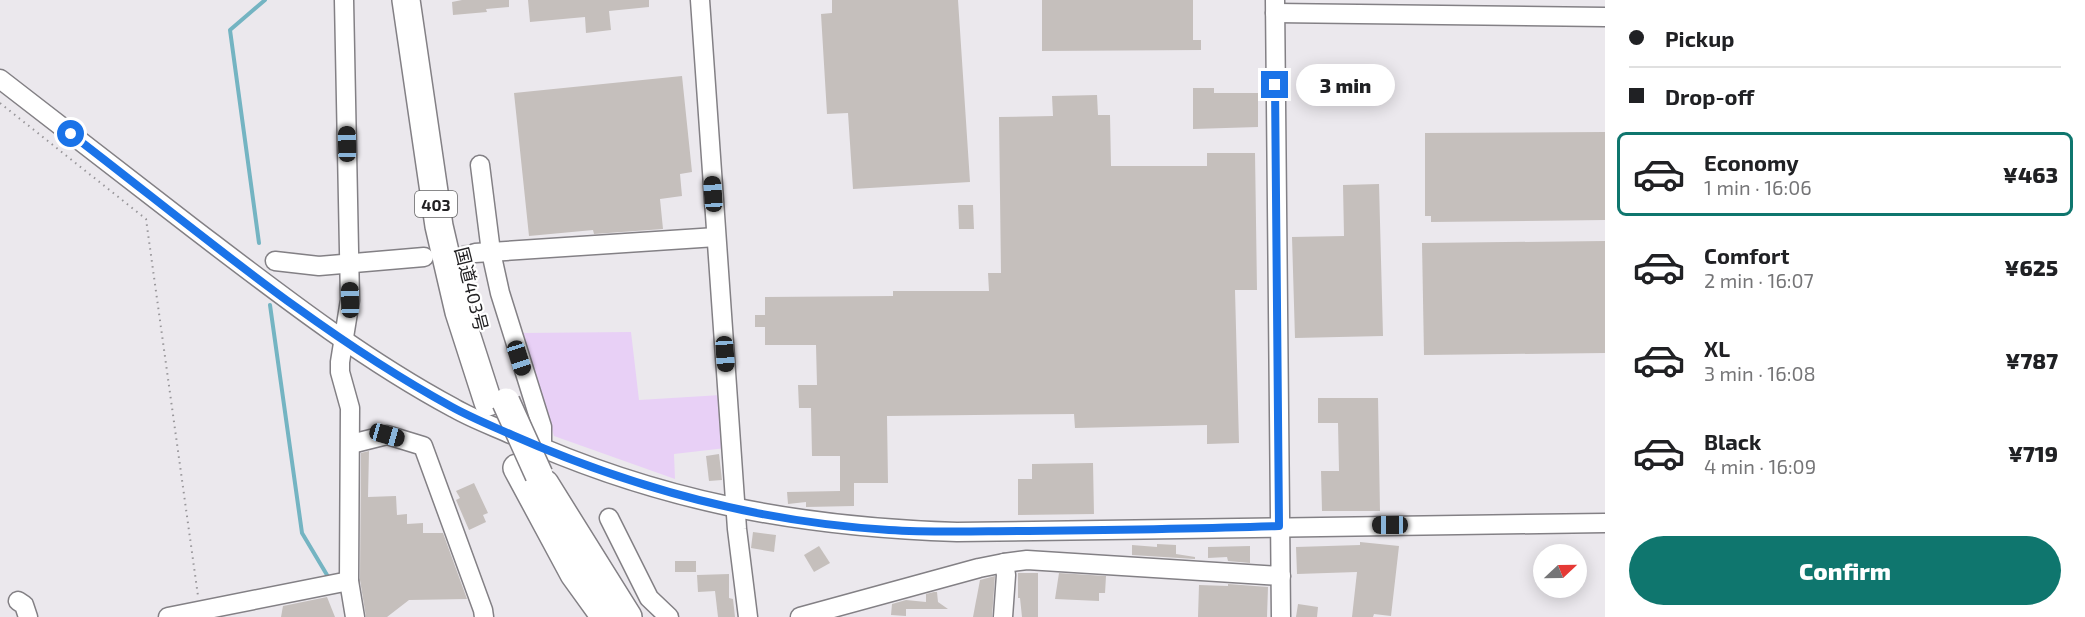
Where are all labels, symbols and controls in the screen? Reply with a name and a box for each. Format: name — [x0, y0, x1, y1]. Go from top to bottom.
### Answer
text: Pickup — [1665, 25, 1734, 51]
callout: 3 min — [1296, 64, 1395, 106]
route end — [1261, 71, 1288, 98]
text: 3 min — [1320, 73, 1371, 97]
text: Drop-off — [1665, 83, 1754, 109]
route start — [57, 120, 84, 147]
car — [338, 126, 356, 162]
icon: car — [1632, 147, 1686, 201]
text: Economy — [1704, 149, 1799, 175]
text: ¥463 — [2003, 161, 2058, 187]
car — [703, 175, 723, 213]
text: 1 min · 16:06 — [1704, 175, 1812, 199]
road number: 403 — [415, 191, 457, 217]
icon: car — [1632, 240, 1686, 294]
text: Comfort — [1704, 242, 1789, 268]
street label: 国道403号 — [451, 245, 493, 333]
text: ¥625 — [2004, 254, 2058, 280]
text: 2 min · 16:07 — [1704, 268, 1814, 292]
car — [341, 282, 359, 318]
icon: car — [1632, 333, 1686, 387]
car — [715, 335, 735, 373]
text: XL — [1704, 335, 1730, 361]
car — [505, 338, 533, 378]
text: ¥787 — [2005, 347, 2058, 373]
text: 3 min · 16:08 — [1704, 361, 1816, 385]
car — [367, 421, 407, 449]
icon: car — [1632, 426, 1686, 480]
text: Black — [1704, 428, 1761, 454]
text: ¥719 — [2008, 440, 2058, 466]
text: 4 min · 16:09 — [1704, 454, 1816, 478]
car — [1372, 516, 1408, 534]
button: Confirm — [1629, 536, 2061, 605]
north arrow — [1533, 544, 1587, 598]
map controls — [1533, 544, 1587, 598]

